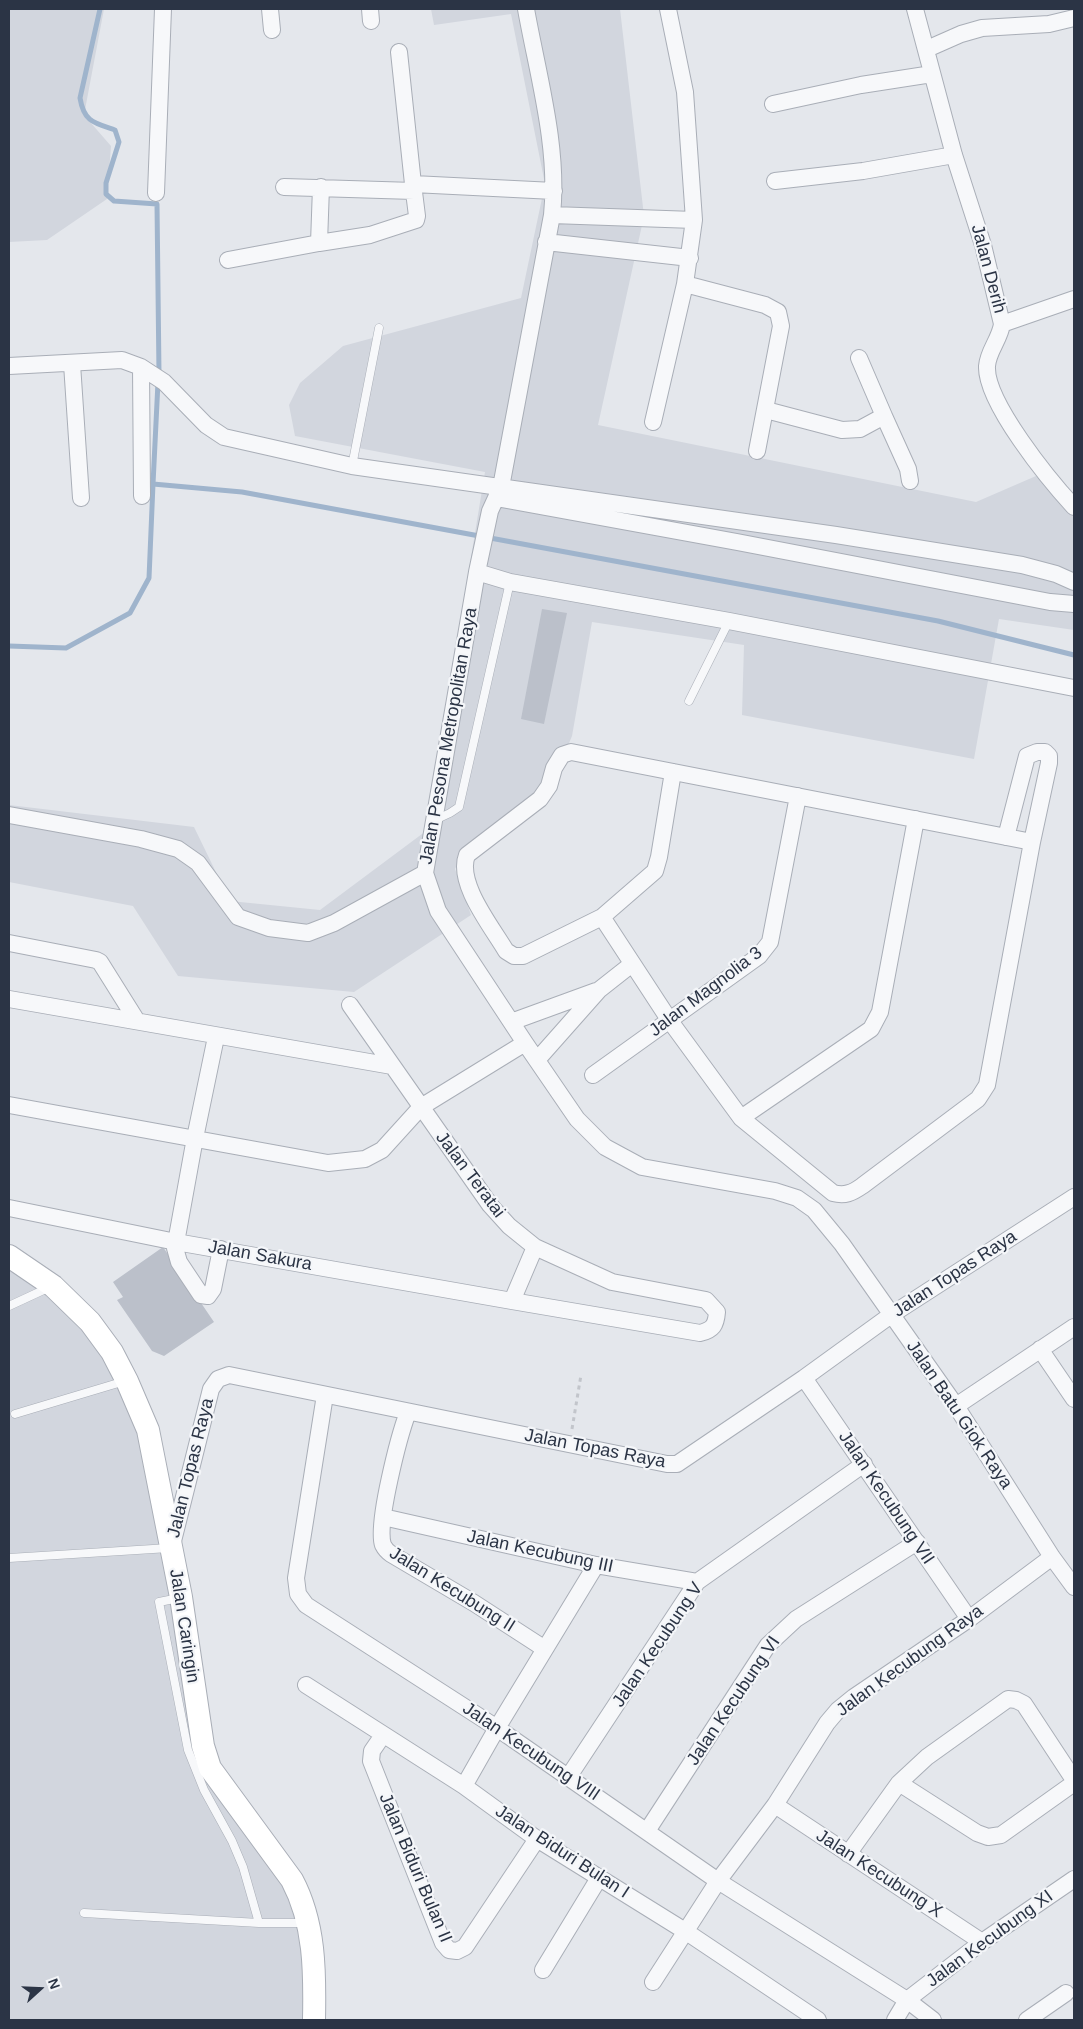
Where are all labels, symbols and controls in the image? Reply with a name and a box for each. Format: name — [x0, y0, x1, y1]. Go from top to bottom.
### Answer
street label: Jalan Derih — [966, 222, 1010, 316]
street label: Jalan Pesona Metropolitan Raya — [416, 606, 482, 866]
street label: Jalan Magnolia 3 — [645, 942, 767, 1042]
street label: Jalan Teratai — [431, 1128, 509, 1222]
street label: Jalan Topas Raya — [889, 1226, 1021, 1322]
street label: Jalan Sakura — [206, 1236, 314, 1276]
street label: Jalan Batu Giok Raya — [901, 1337, 1017, 1493]
street label: Jalan Topas Raya — [163, 1396, 219, 1540]
street label: Jalan Topas Raya — [523, 1425, 667, 1473]
street label: Jalan Kecubung VII — [833, 1427, 939, 1569]
street label: Jalan Kecubung III — [465, 1526, 615, 1578]
street label: Jalan Kecubung II — [385, 1543, 519, 1637]
street label: Jalan Caringin — [164, 1567, 204, 1685]
street label: Jalan Kecubung V — [608, 1578, 708, 1712]
street label: Jalan Kecubung Raya — [832, 1601, 988, 1721]
street label: Jalan Kecubung VI — [683, 1632, 785, 1770]
street label: Jalan Kecubung VIII — [458, 1698, 604, 1806]
street label: Jalan Biduri Bulan II — [374, 1790, 456, 1946]
street label: Jalan Biduri Bulan I — [491, 1801, 633, 1903]
street label: Jalan Kecubung X — [812, 1825, 946, 1923]
street label: Jalan Kecubung XI — [923, 1886, 1057, 1992]
north arrow — [15, 1964, 65, 2014]
text: N — [45, 1976, 63, 1991]

